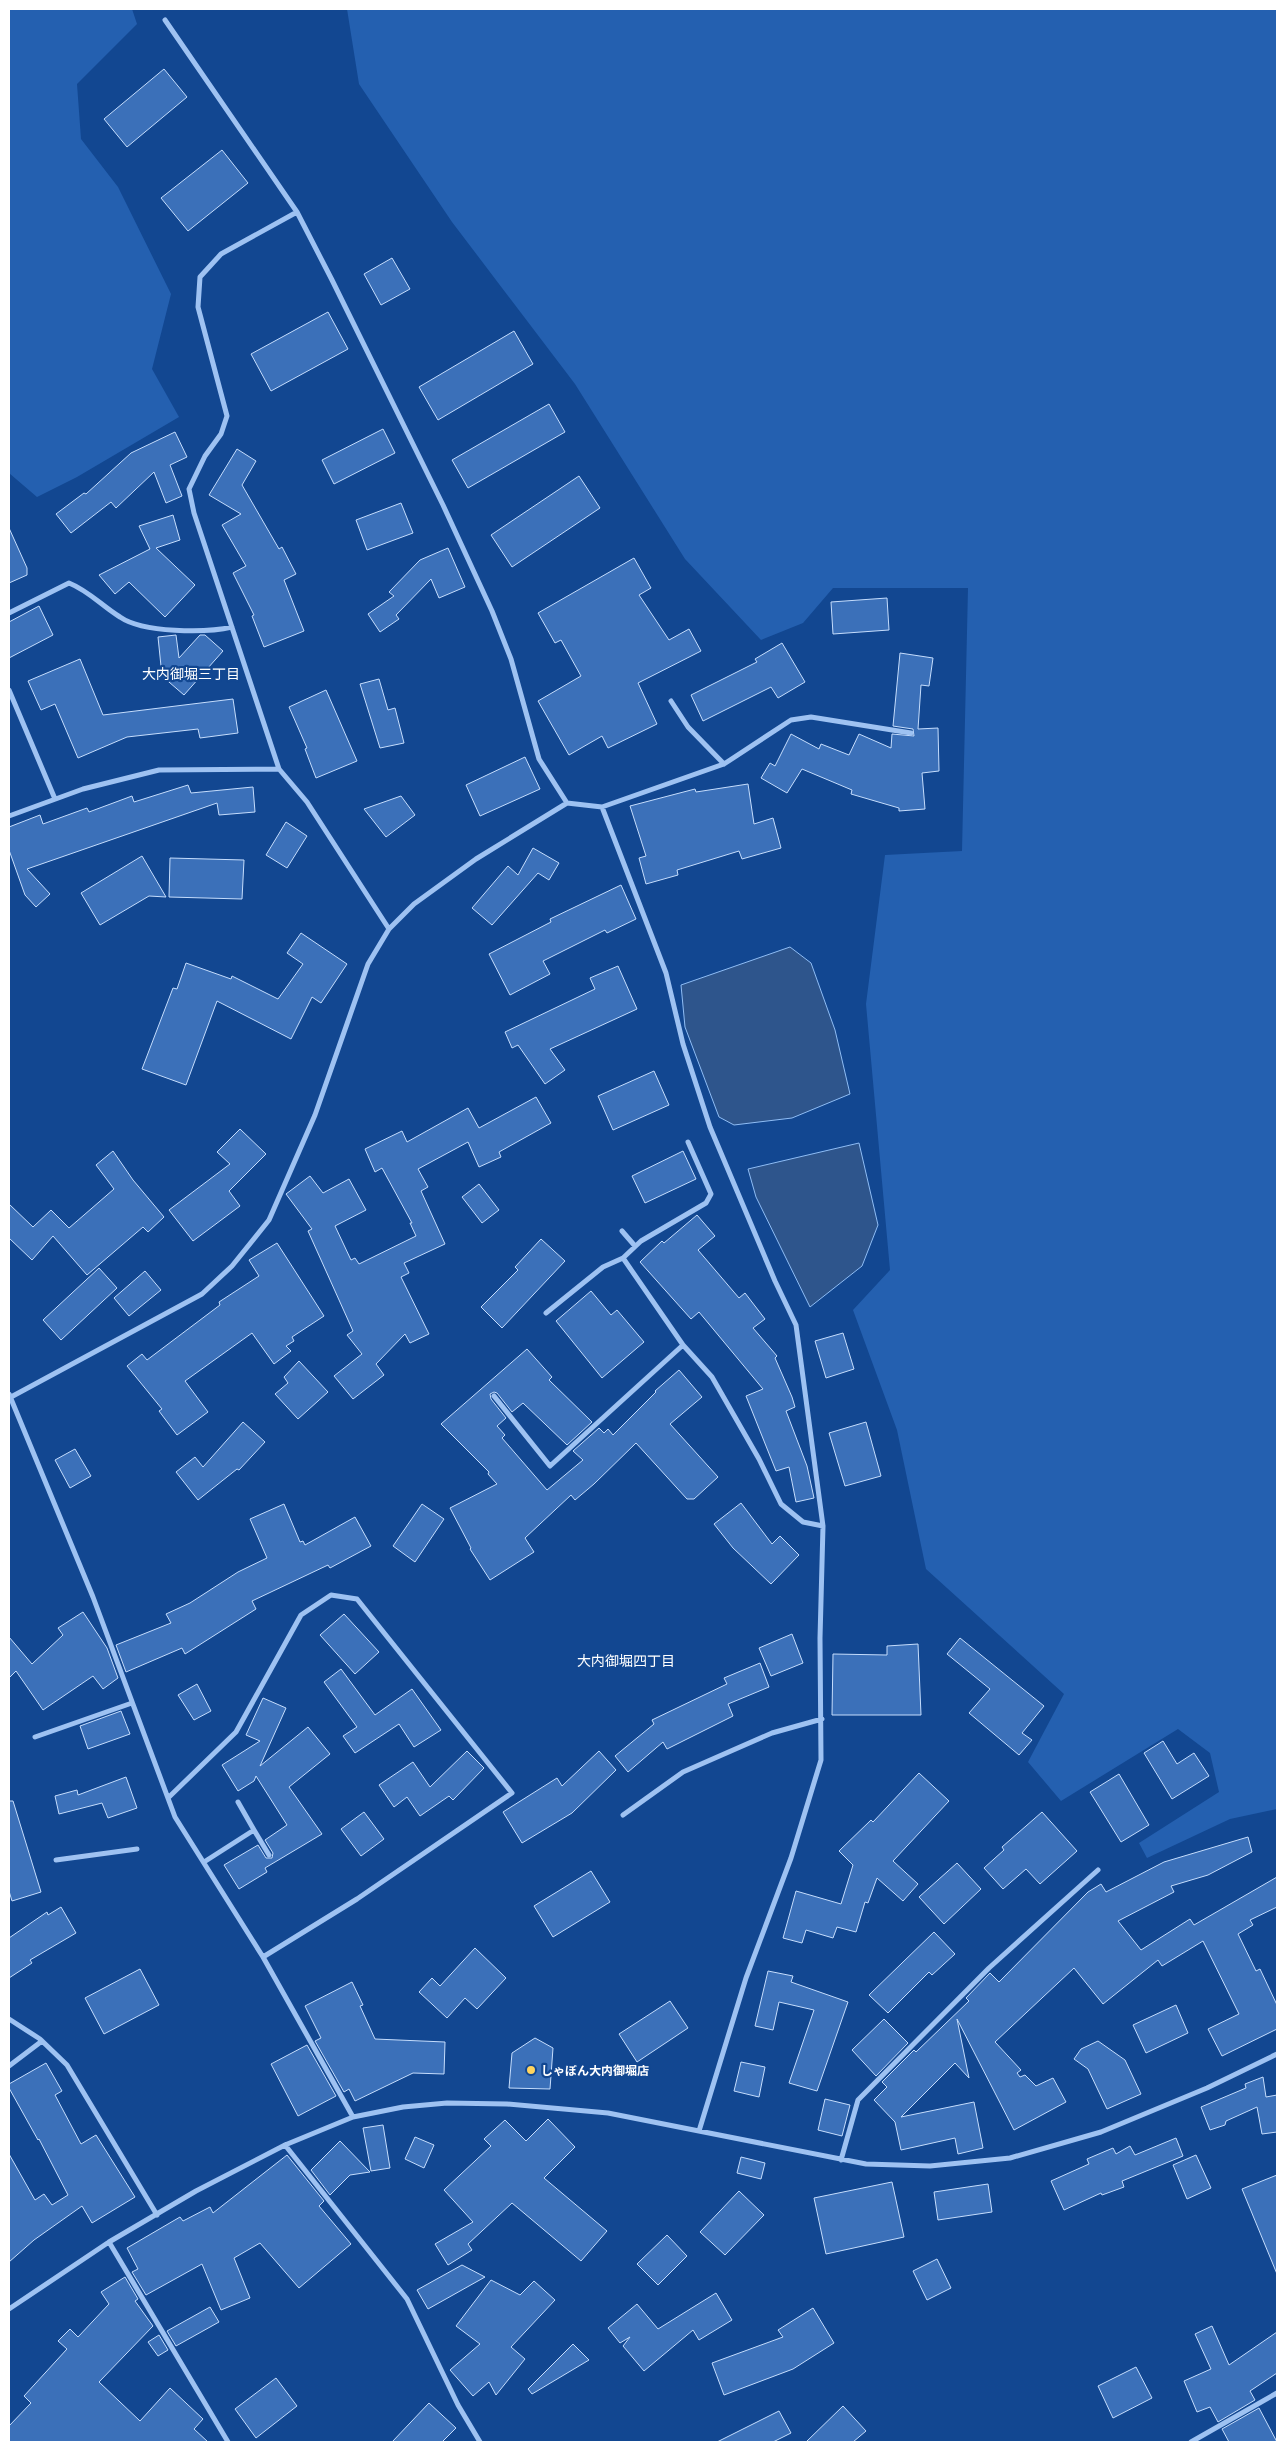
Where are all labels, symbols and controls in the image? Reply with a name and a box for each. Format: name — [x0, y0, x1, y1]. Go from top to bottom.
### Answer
district label: 大内御堀三丁目 — [142, 664, 240, 683]
district label: 大内御堀四丁目 — [577, 1651, 675, 1670]
place label: しゃぼん大内御堀店 — [541, 2062, 649, 2079]
marker: しゃぼん大内御堀店 — [525, 2064, 537, 2076]

